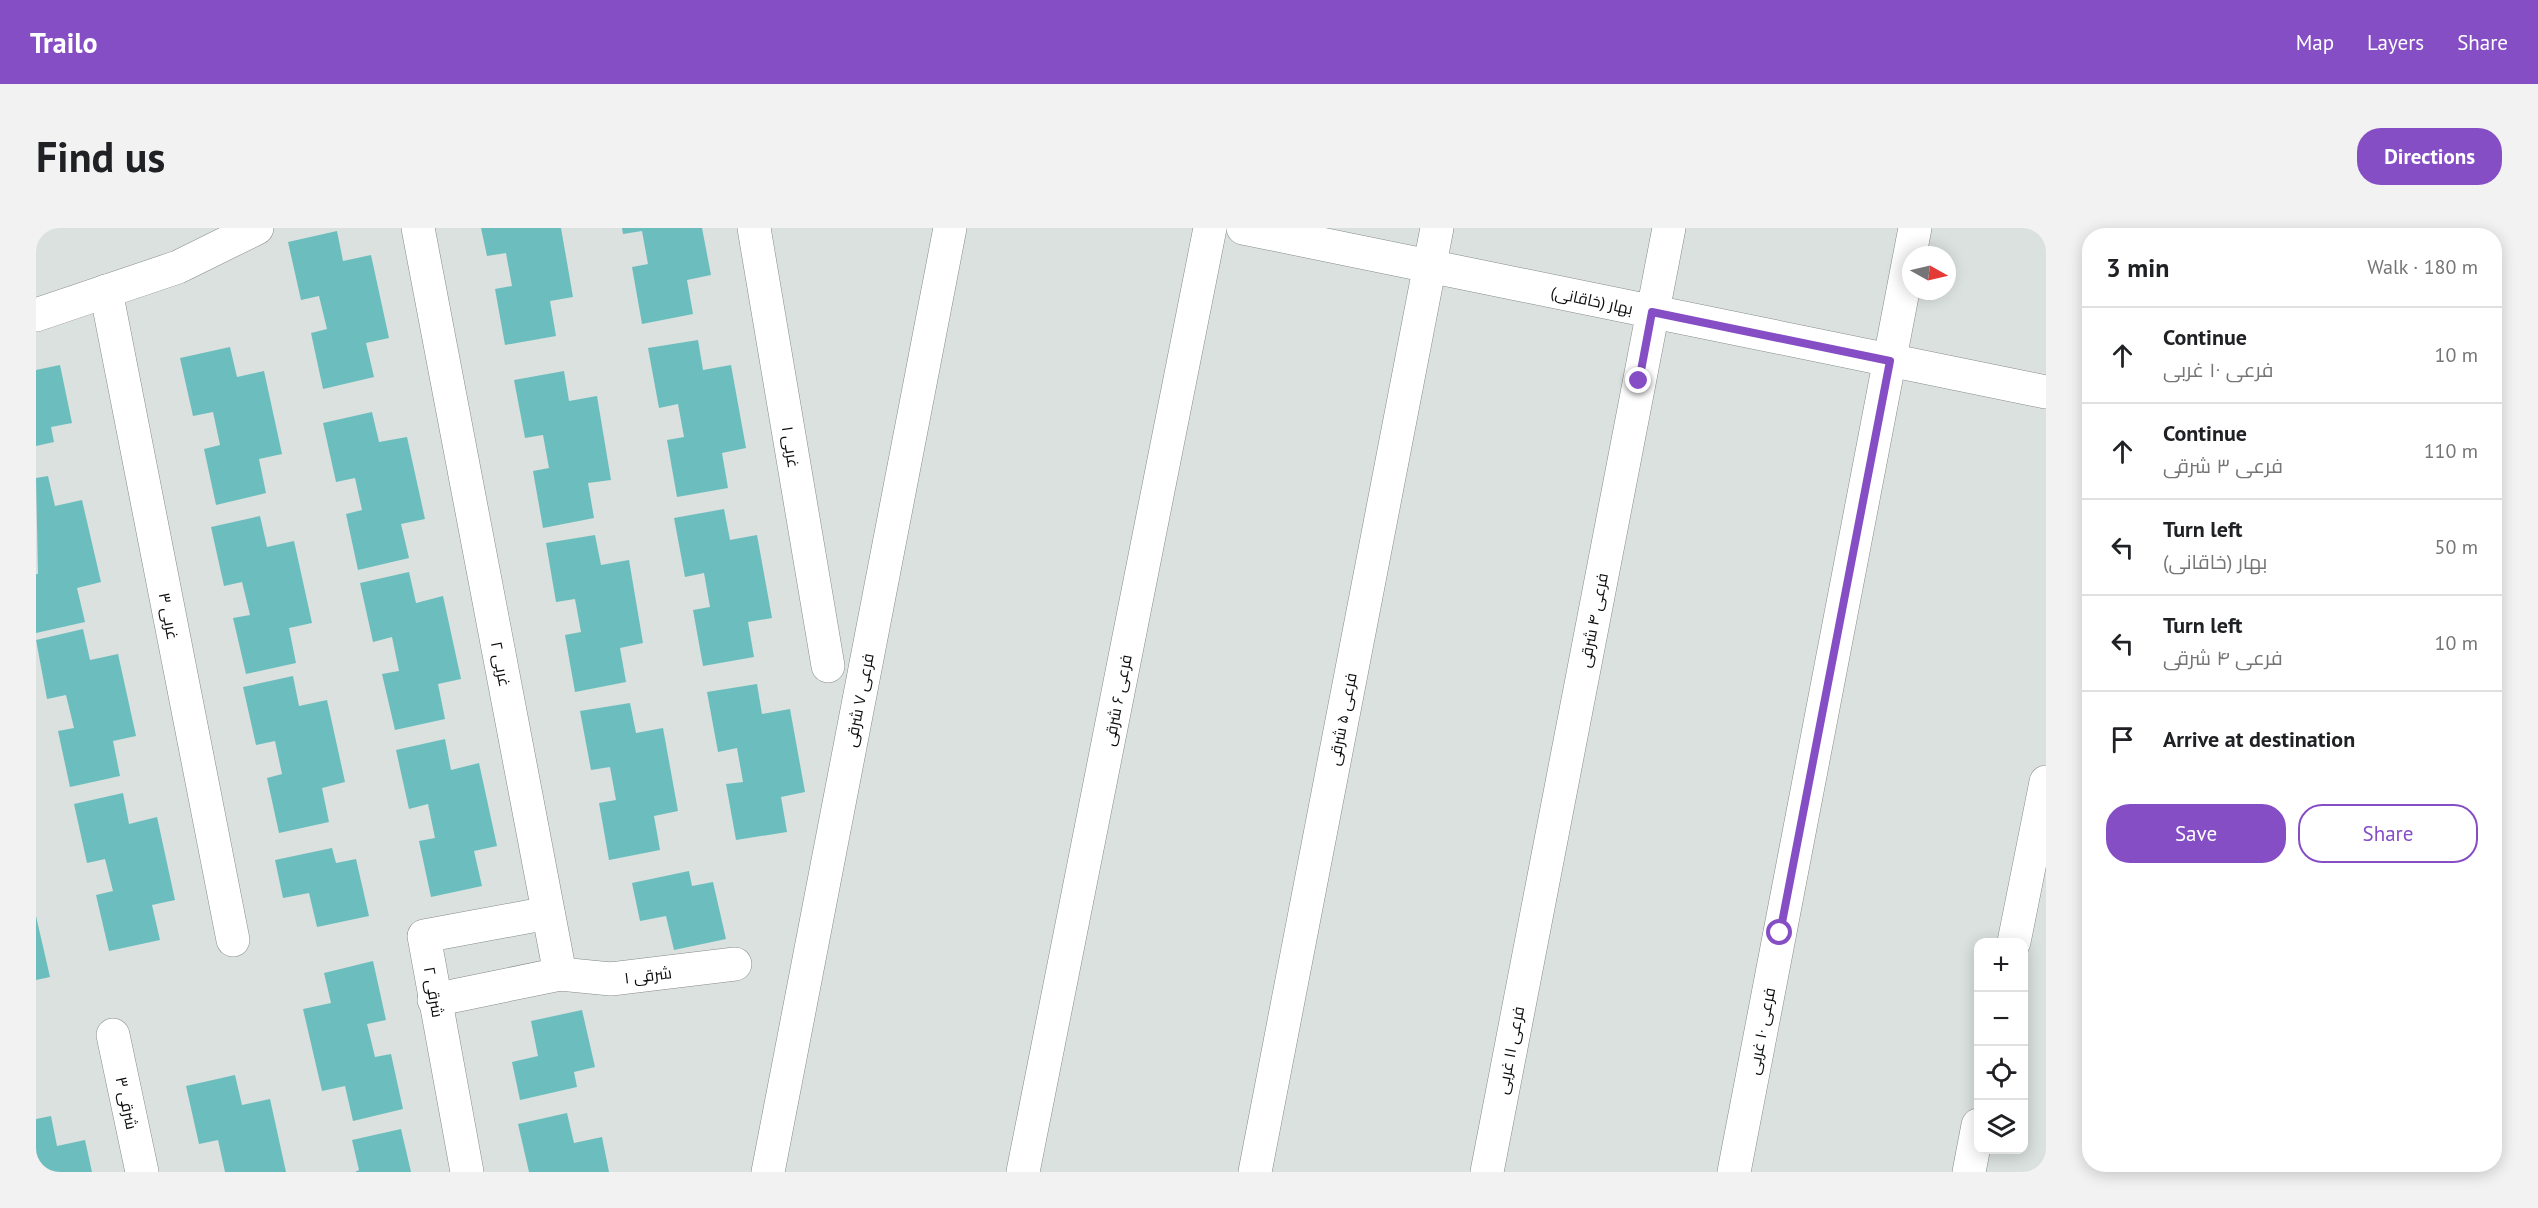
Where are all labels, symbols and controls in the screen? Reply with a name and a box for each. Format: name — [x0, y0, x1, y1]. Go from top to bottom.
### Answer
text: Trailo — [30, 24, 97, 61]
text: Map — [2296, 29, 2334, 56]
text: Layers — [2367, 29, 2424, 56]
text: Share — [2457, 29, 2508, 56]
button: Directions — [2357, 128, 2502, 185]
text: Find us — [36, 129, 165, 184]
north arrow — [1902, 246, 1956, 300]
text: 3 min — [2106, 251, 2169, 284]
text: Walk · 180 m — [2367, 254, 2478, 280]
street label: بهار (خاقانی) — [1549, 282, 1635, 319]
text: Continue — [2163, 323, 2247, 351]
icon: ahead — [2106, 339, 2139, 372]
text: 10 m — [2435, 342, 2478, 368]
text: فرعی ۱۰ غربی — [2163, 357, 2273, 383]
route end — [1625, 367, 1651, 393]
text: Continue — [2163, 419, 2247, 447]
street label: ۱ غربی — [777, 425, 804, 469]
icon: ahead — [2106, 435, 2139, 468]
text: 110 m — [2424, 438, 2478, 464]
text: فرعی ۳ شرقی — [2163, 453, 2283, 479]
text: Turn left — [2163, 515, 2243, 543]
icon: left — [2106, 531, 2139, 564]
text: 50 m — [2435, 534, 2478, 560]
text: بهار (خاقانی) — [2163, 549, 2267, 575]
street label: فرعی ۴ شرقی — [1574, 571, 1613, 669]
street label: ۳ غربی — [154, 591, 183, 642]
text: Turn left — [2163, 611, 2243, 639]
icon: left — [2106, 627, 2139, 660]
text: 10 m — [2435, 630, 2478, 656]
street label: ۲ غربی — [486, 640, 515, 688]
text: فرعی ۴ شرقی — [2163, 645, 2283, 671]
street label: فرعی ۷ شرقی — [840, 651, 879, 749]
street label: فرعی ۶ شرقی — [1098, 653, 1137, 748]
street label: فرعی ۵ شرقی — [1323, 671, 1362, 767]
icon: arrive — [2106, 723, 2139, 756]
text: Arrive at destination — [2163, 725, 2355, 753]
button: Save — [2106, 804, 2286, 863]
button: Share — [2298, 804, 2478, 863]
route start — [1766, 919, 1792, 945]
map controls — [1974, 938, 2028, 1154]
button: + — [1974, 938, 2028, 992]
street label: ۱ شرقی — [623, 962, 673, 989]
street label: ۲ شرقی — [419, 965, 448, 1019]
street label: فرعی ۱۰ غربی — [1743, 986, 1780, 1076]
button: − — [1974, 992, 2028, 1046]
street label: فرعی ۱۱ غربی — [1492, 1004, 1529, 1096]
button: locate — [1974, 1046, 2028, 1100]
street label: ۳ شرقی — [111, 1075, 142, 1131]
button: layers — [1974, 1100, 2028, 1154]

